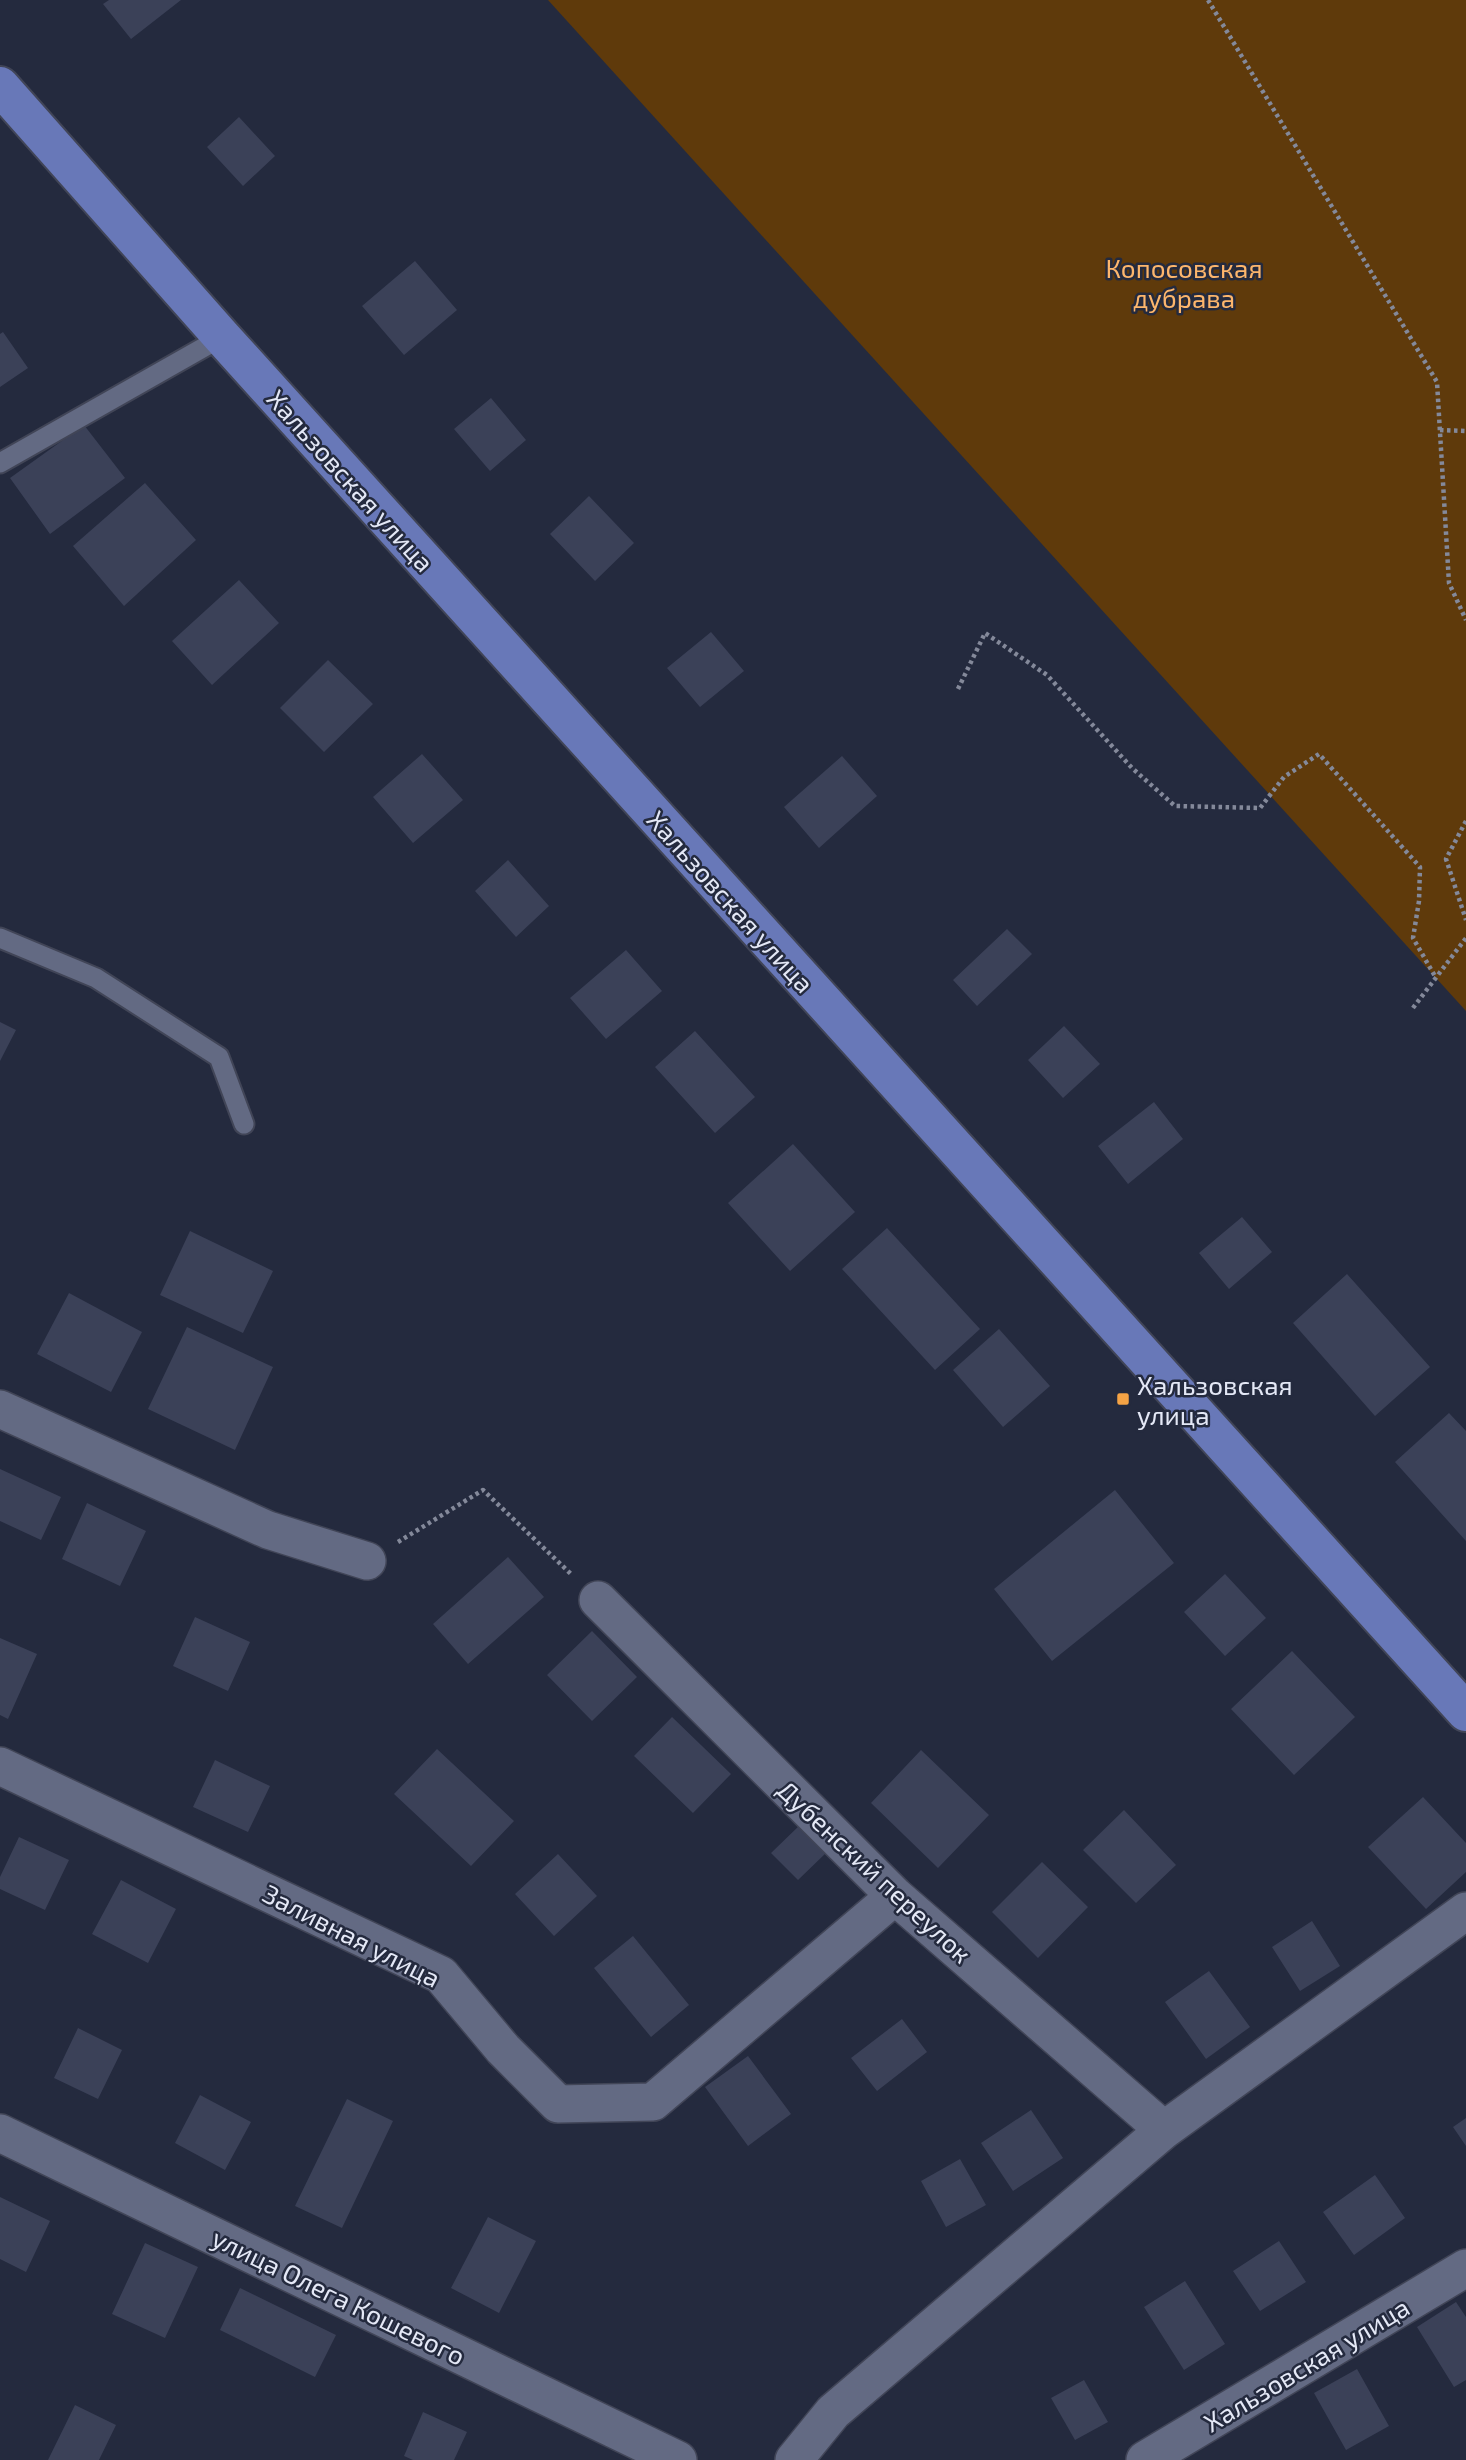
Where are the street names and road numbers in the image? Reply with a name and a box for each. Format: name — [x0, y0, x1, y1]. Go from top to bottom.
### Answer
street label: Хальзовская улица — [260, 383, 441, 578]
street label: Хальзовская улица — [640, 804, 821, 999]
street label: Дубенский переулок — [771, 1773, 978, 1969]
street label: Заливная улица — [258, 1877, 446, 1994]
street label: улица Олега Кошевого — [207, 2221, 471, 2372]
street label: Хальзовская улица — [1198, 2290, 1415, 2438]

